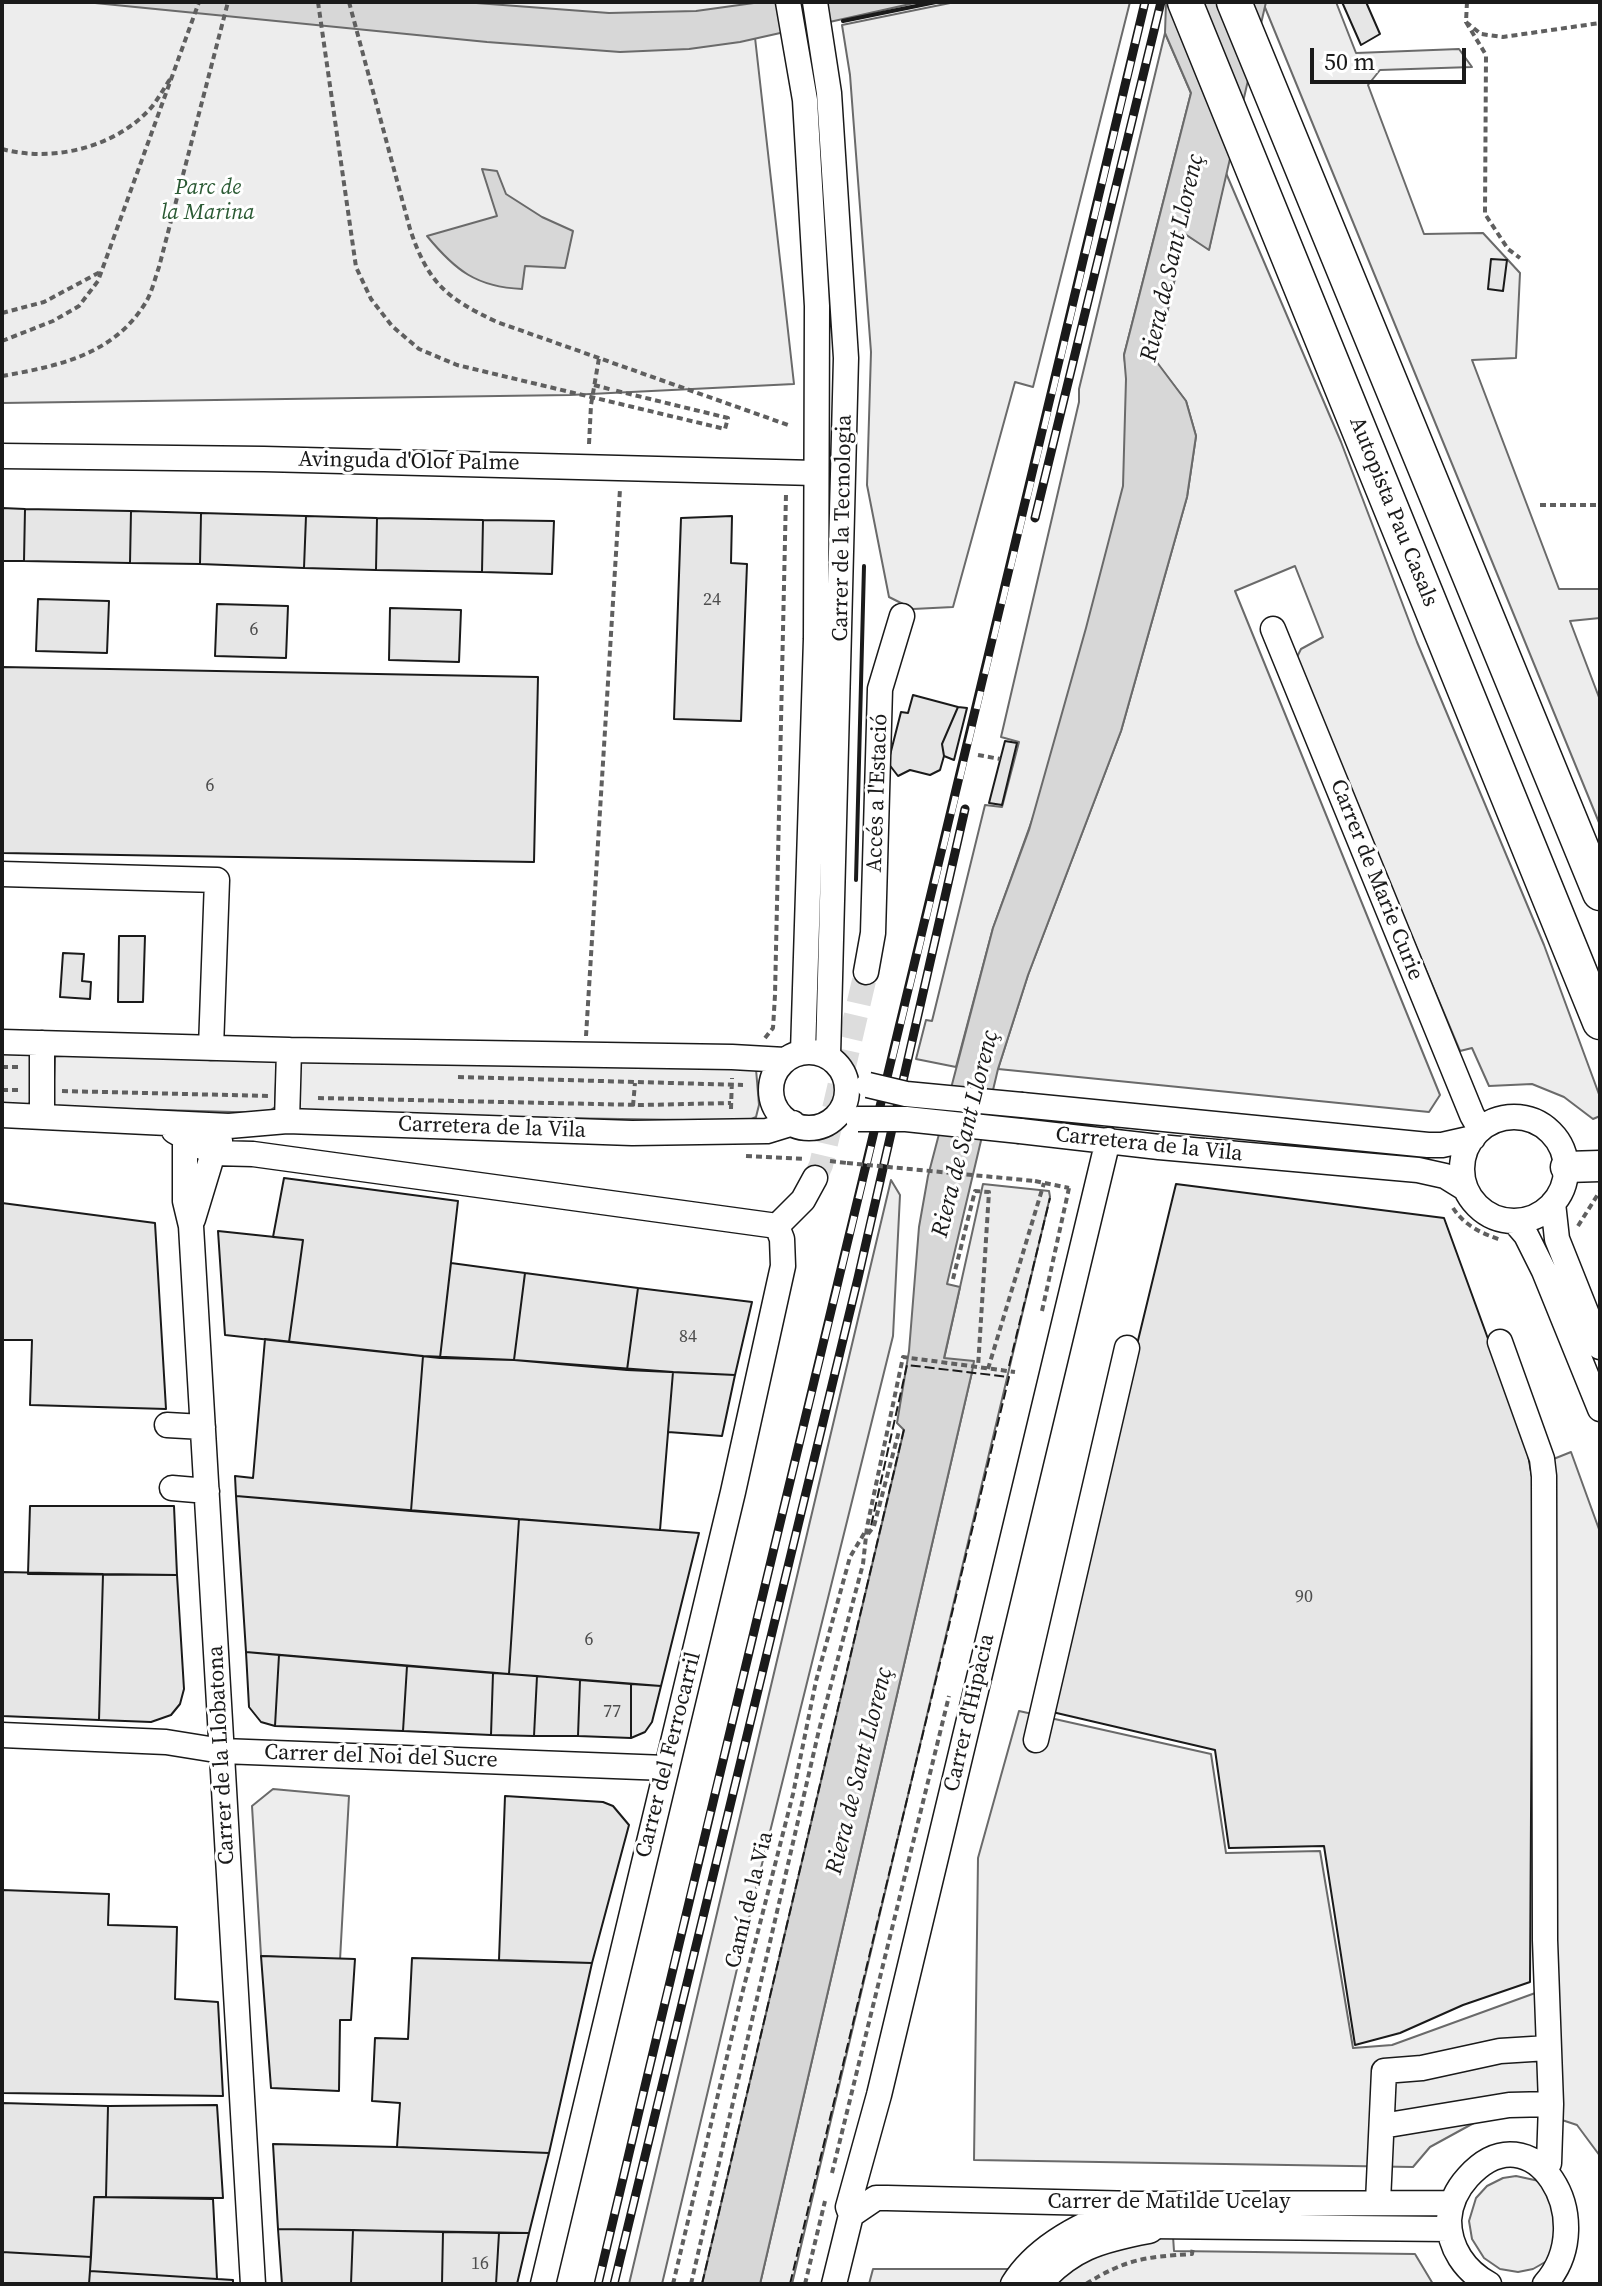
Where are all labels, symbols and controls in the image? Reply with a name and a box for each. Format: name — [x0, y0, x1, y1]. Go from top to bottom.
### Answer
scale bar — [1314, 32, 1470, 82]
text: 50 m — [1324, 45, 1375, 78]
water label: Riera de Sant Llorenç — [1135, 151, 1211, 365]
park label: Parc de la Marina — [161, 175, 255, 226]
street label: Autopista Pau Casals — [1343, 413, 1443, 611]
street label: Carrer de la Tecnologia — [828, 414, 858, 642]
street label: Avinguda d'Olof Palme — [298, 447, 520, 477]
house number: 24 — [703, 589, 721, 611]
house number: 6 — [250, 619, 258, 641]
street label: Accés a l'Estació — [862, 713, 894, 873]
house number: 6 — [206, 775, 214, 797]
street label: Carrer de Marie Curie — [1324, 776, 1428, 984]
water label: Riera de Sant Llorenç — [926, 1028, 1006, 1240]
street label: Carretera de la Vila — [398, 1112, 586, 1144]
street label: Carretera de la Vila — [1054, 1122, 1244, 1168]
house number: 84 — [679, 1326, 697, 1348]
house number: 90 — [1295, 1586, 1313, 1608]
house number: 6 — [585, 1629, 593, 1651]
street label: Carrer d'Hipàcia — [939, 1631, 1001, 1795]
street label: Carrer de la Llobatona — [203, 1645, 241, 1865]
street label: Carrer del Ferrocarril — [631, 1649, 707, 1861]
water label: Riera de Sant Llorenç — [820, 1665, 900, 1877]
house number: 77 — [603, 1701, 621, 1723]
street label: Carrer del Noi del Sucre — [264, 1740, 498, 1774]
street label: Camí de la Via — [720, 1829, 780, 1971]
street label: Carrer de Matilde Ucelay — [1047, 2189, 1291, 2215]
house number: 16 — [471, 2253, 489, 2275]

